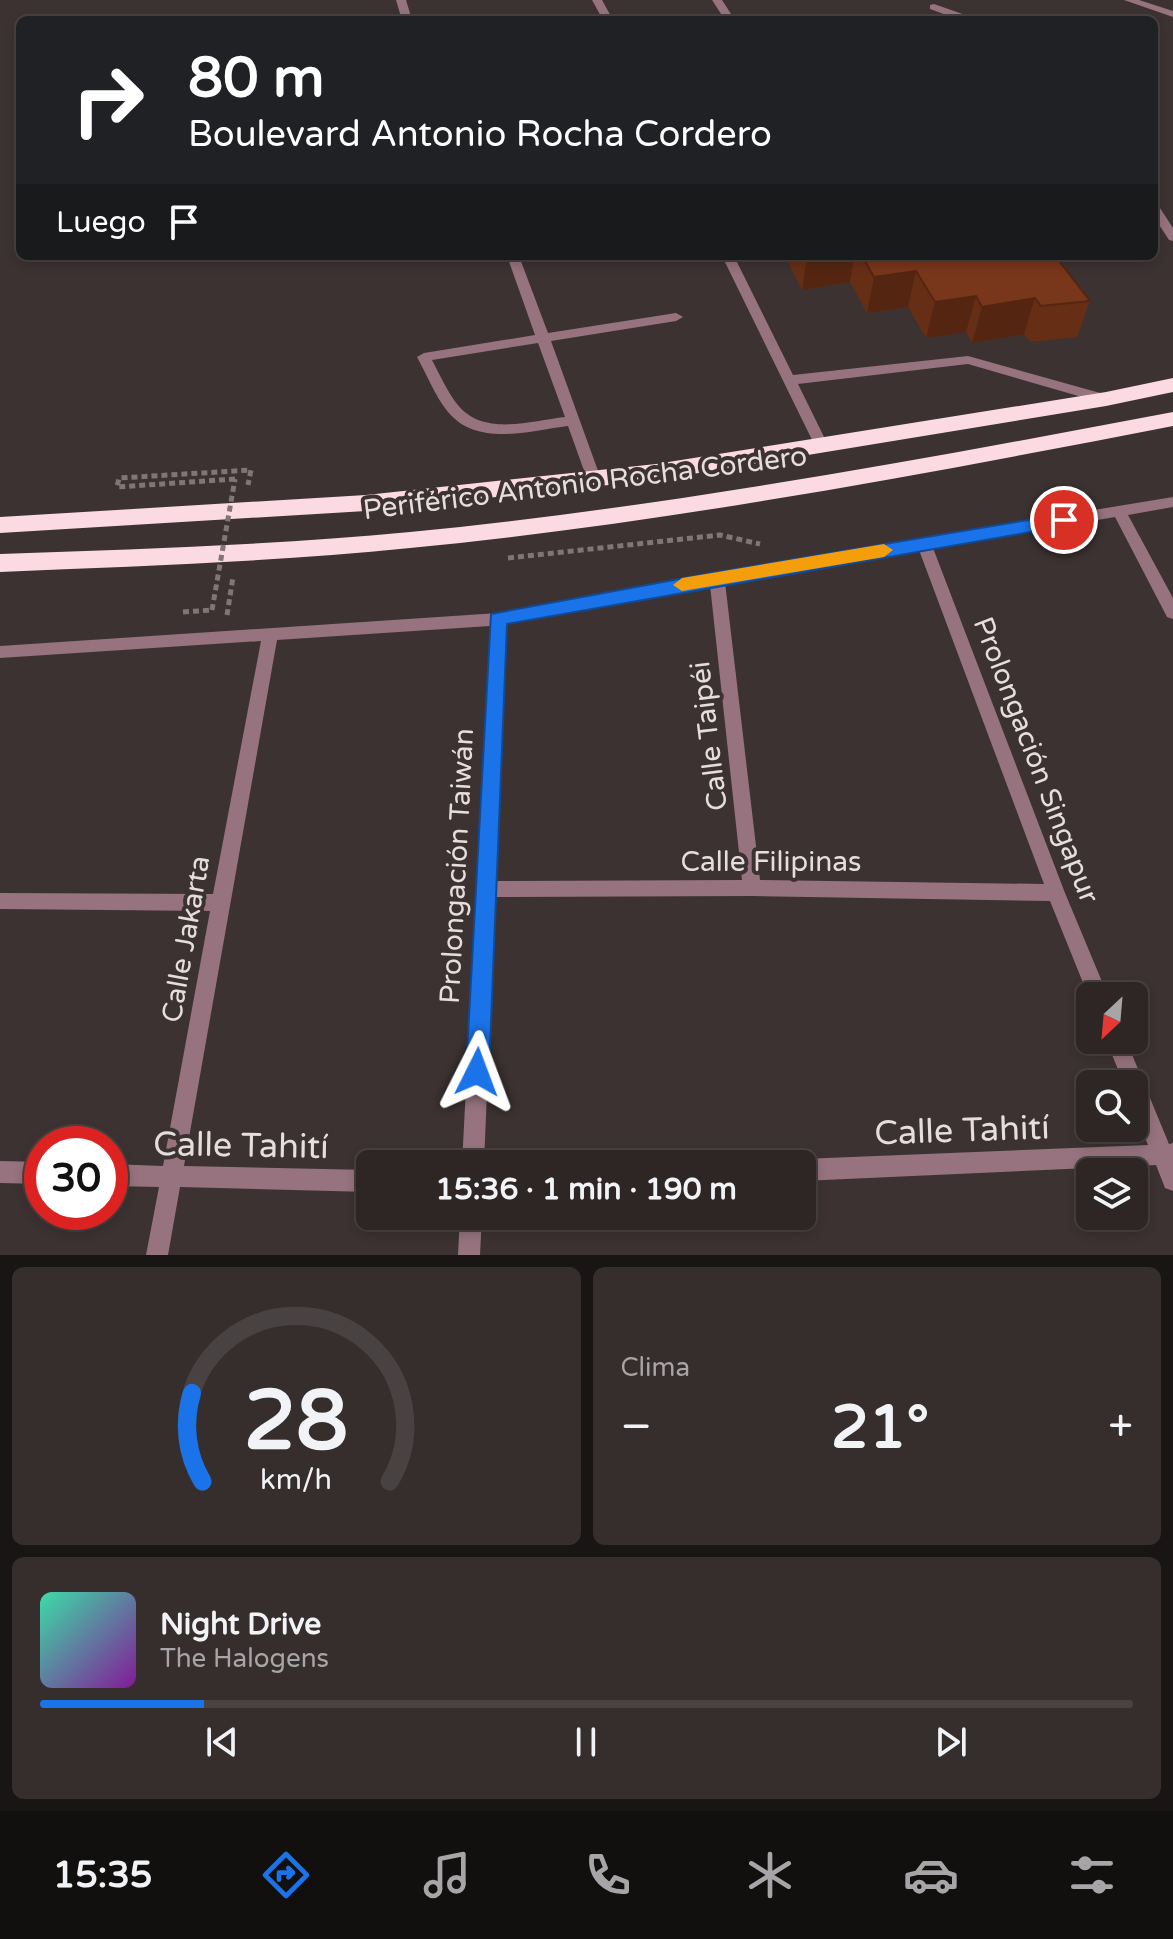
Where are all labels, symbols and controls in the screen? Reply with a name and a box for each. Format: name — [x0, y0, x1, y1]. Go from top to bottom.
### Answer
text: 80 m — [188, 45, 324, 112]
icon: right — [56, 48, 160, 152]
text: Boulevard Antonio Rocha Cordero — [188, 113, 772, 156]
icon: arrive — [162, 200, 206, 244]
text: Luego — [56, 204, 146, 241]
street label: Periférico Antonio Rocha Cordero — [361, 439, 809, 527]
pin — [1030, 486, 1098, 554]
icon: arrive — [1042, 498, 1086, 542]
street label: Prolongación Singapur — [966, 612, 1106, 908]
street label: Calle Taipéi — [683, 659, 735, 813]
street label: Prolongación Taiwán — [433, 727, 481, 1005]
street label: Calle Filipinas — [681, 845, 861, 879]
street label: Calle Jakarta — [155, 853, 217, 1025]
north arrow — [1076, 982, 1148, 1054]
map controls — [1076, 982, 1148, 1230]
position arrow — [435, 1030, 519, 1114]
button: search — [1076, 1070, 1148, 1142]
street label: Calle Tahití — [874, 1107, 1050, 1155]
street label: Calle Tahití — [153, 1124, 329, 1168]
speed limit sign: 30 — [24, 1126, 128, 1230]
button: layers — [1076, 1158, 1148, 1230]
text: 15:36 · 1 min · 190 m — [435, 1171, 737, 1208]
text: Clima — [621, 1352, 690, 1383]
text: 28 — [244, 1372, 348, 1472]
text: 21° — [831, 1392, 929, 1464]
text: − — [621, 1401, 652, 1454]
text: + — [1108, 1401, 1133, 1454]
text: km/h — [260, 1463, 332, 1497]
text: Night Drive — [160, 1606, 321, 1643]
text: The Halogens — [160, 1643, 329, 1674]
icon: previous — [200, 1720, 244, 1764]
icon: pause — [564, 1720, 608, 1764]
icon: next — [929, 1720, 973, 1764]
icon: directions — [258, 1847, 314, 1903]
icon: music — [419, 1847, 475, 1903]
icon: phone — [580, 1847, 636, 1903]
icon: climate — [742, 1847, 798, 1903]
icon: car — [903, 1847, 959, 1903]
icon: filters — [1064, 1847, 1120, 1903]
text: 15:35 — [53, 1854, 152, 1897]

